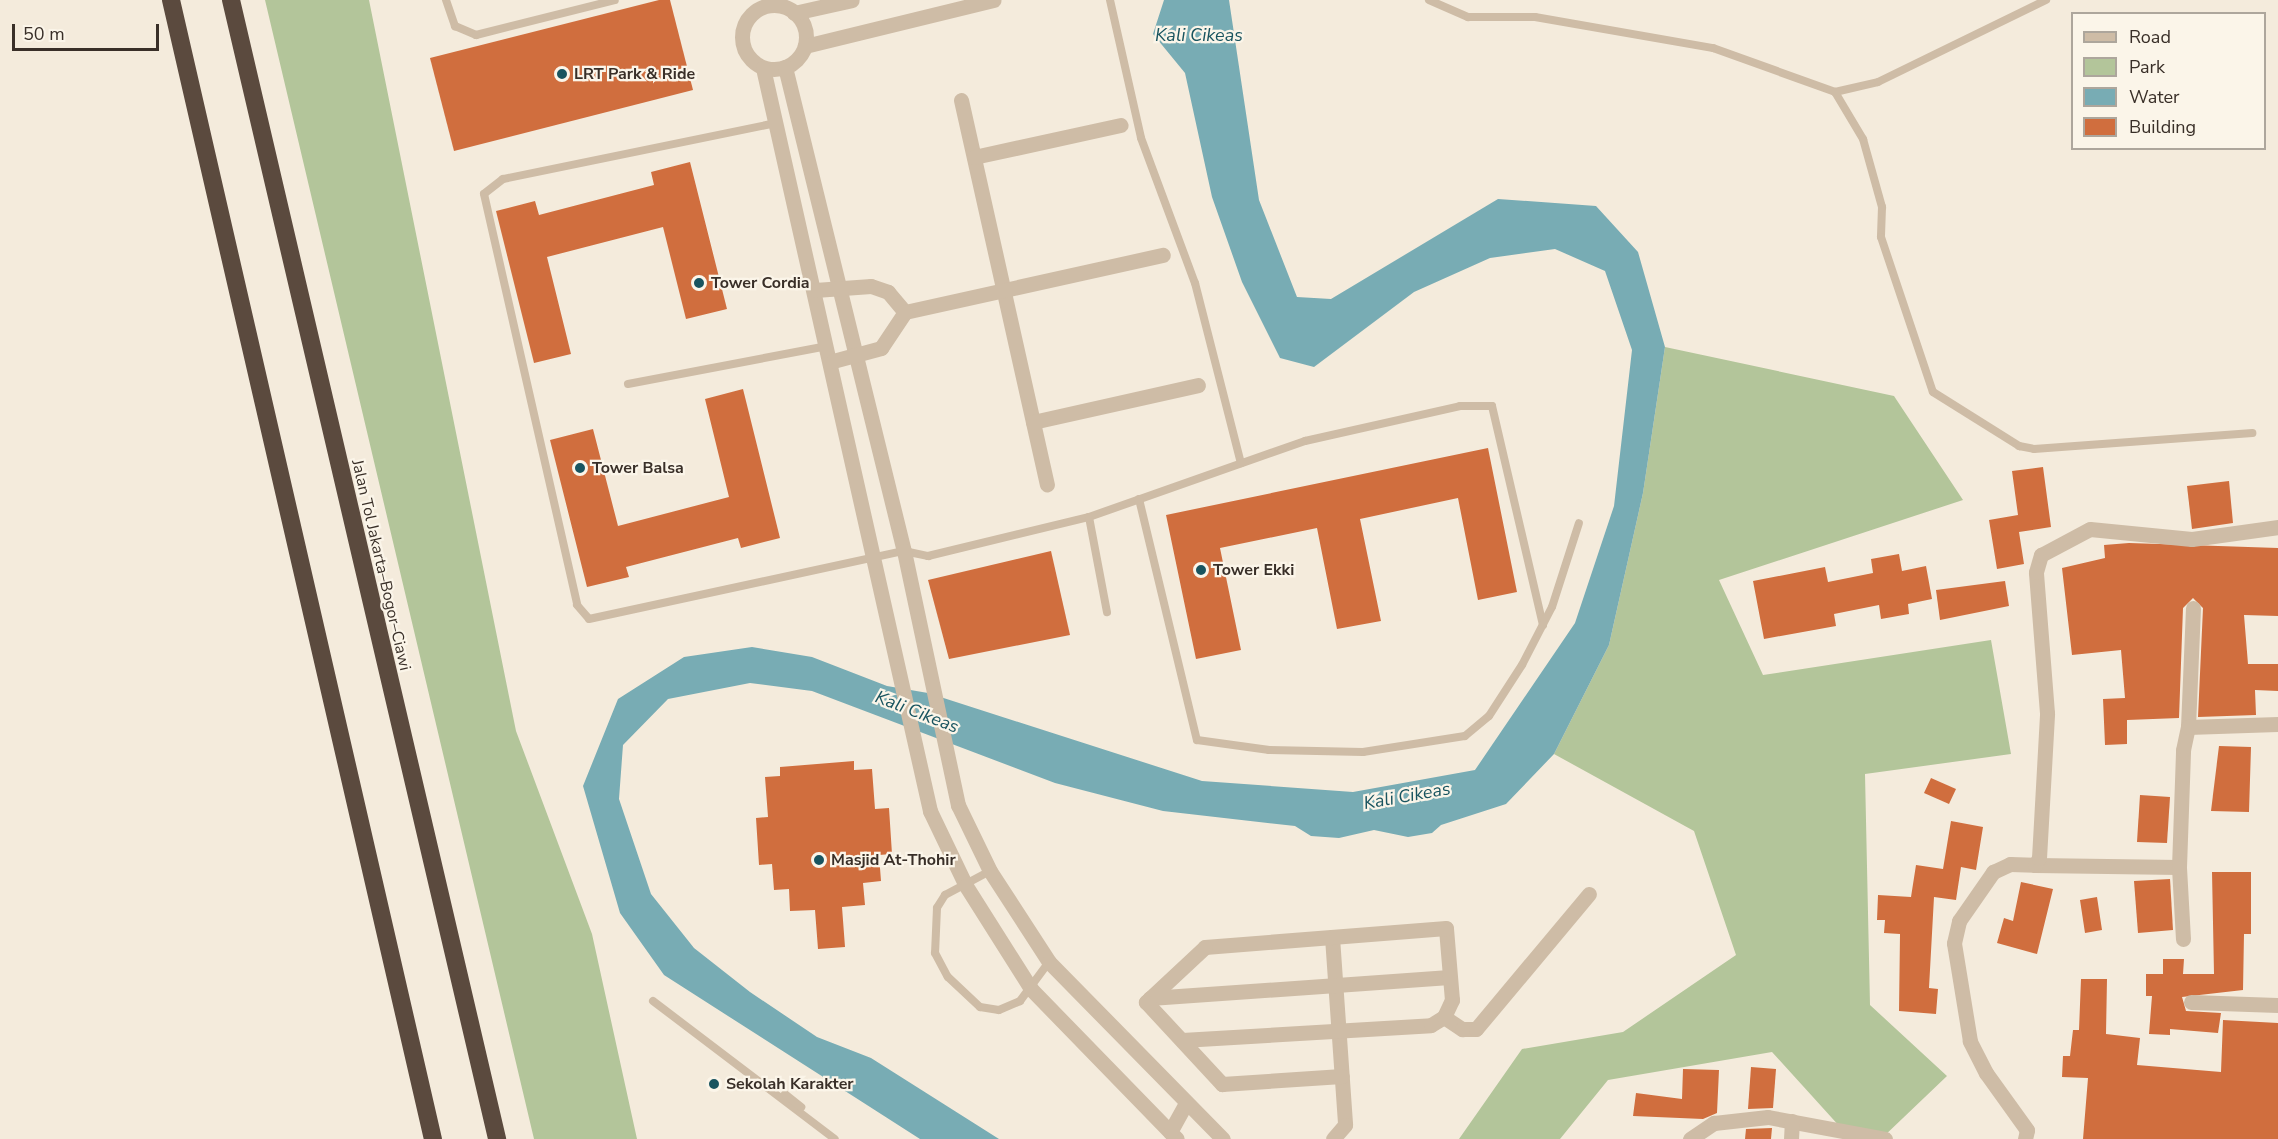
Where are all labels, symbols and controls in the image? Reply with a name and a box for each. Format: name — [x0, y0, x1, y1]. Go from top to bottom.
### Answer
scale bar — [15, 12, 162, 50]
legend — [2071, 12, 2266, 150]
text: 50 m — [23, 22, 65, 46]
water label: Kali Cikeas — [1155, 24, 1243, 46]
text: Road — [2129, 25, 2171, 49]
text: Park — [2129, 55, 2165, 79]
place label: LRT Park & Ride — [574, 64, 695, 84]
marker: LRT Park & Ride — [555, 67, 569, 81]
text: Water — [2129, 85, 2180, 109]
text: Building — [2129, 115, 2196, 139]
place label: Tower Cordia — [711, 273, 810, 293]
marker: Tower Cordia — [692, 276, 706, 290]
street label: Jalan Tol Jakarta–Bogor–Ciawi — [347, 458, 415, 672]
place label: Tower Balsa — [592, 458, 684, 478]
marker: Tower Balsa — [573, 461, 587, 475]
place label: Tower Ekki — [1213, 560, 1294, 580]
marker: Tower Ekki — [1194, 563, 1208, 577]
water label: Kali Cikeas — [872, 686, 962, 738]
water label: Kali Cikeas — [1362, 778, 1452, 814]
place label: Masjid At-Thohir — [831, 850, 956, 870]
marker: Masjid At-Thohir — [812, 853, 826, 867]
place label: Sekolah Karakter — [726, 1074, 854, 1094]
marker: Sekolah Karakter — [707, 1077, 721, 1091]

